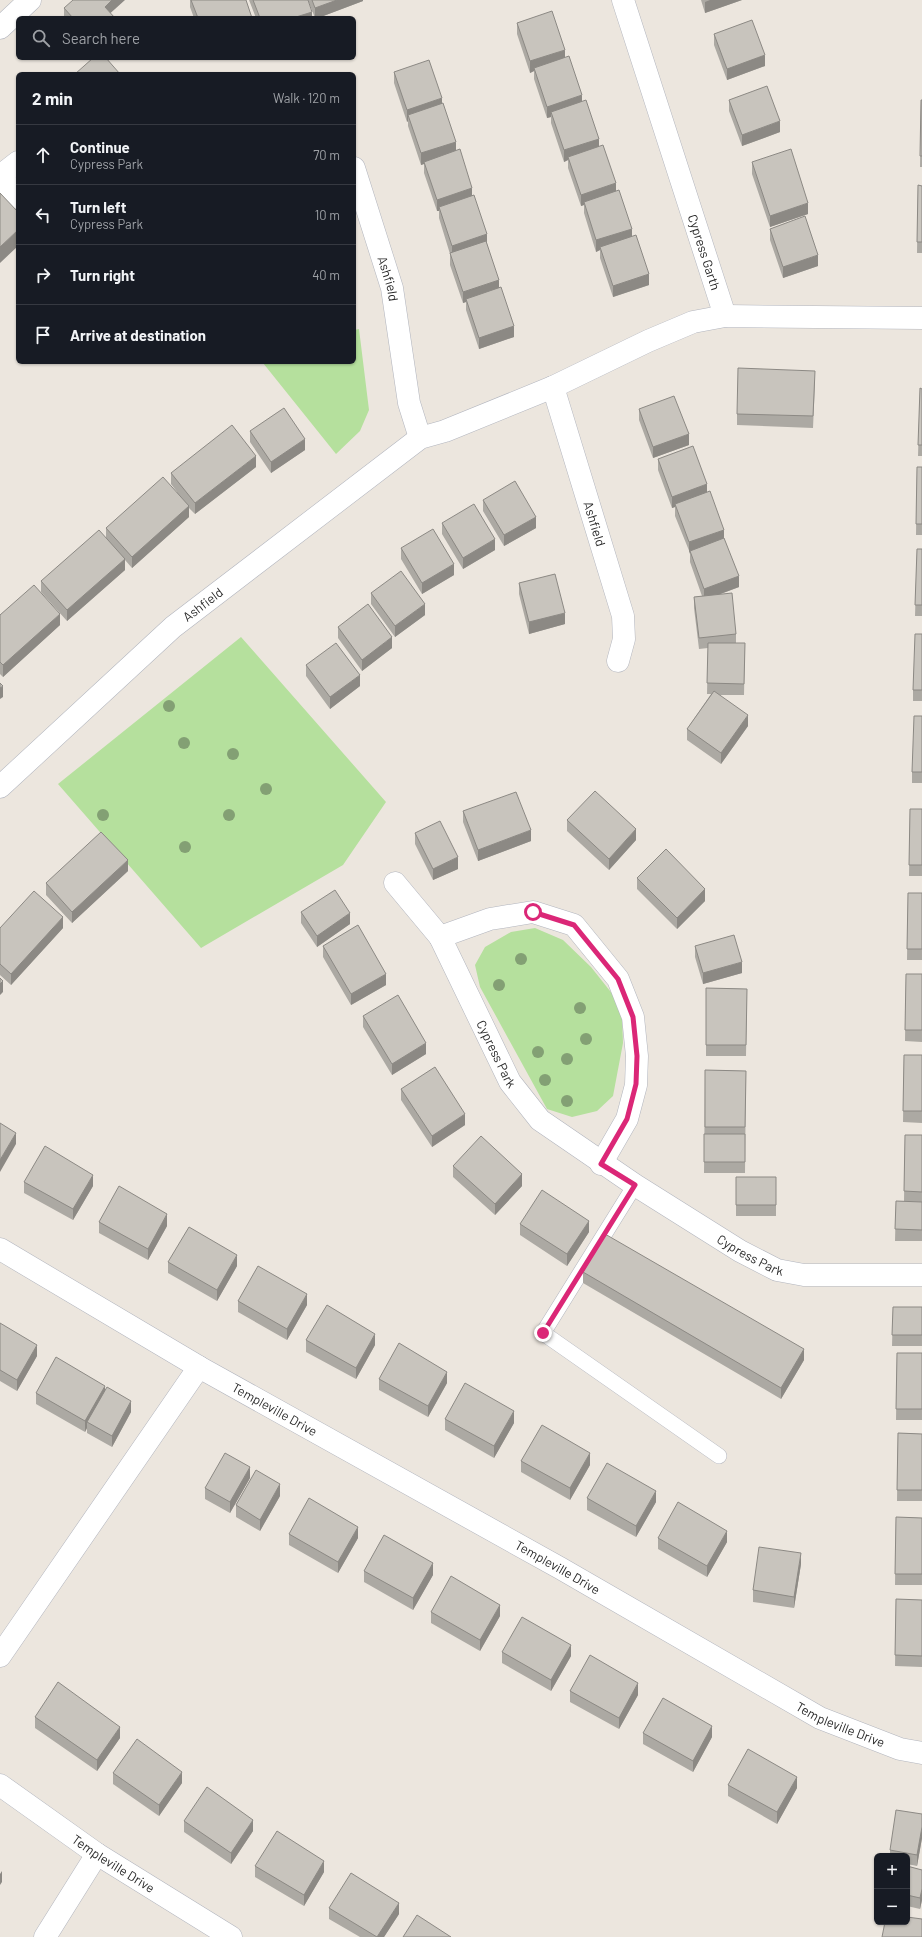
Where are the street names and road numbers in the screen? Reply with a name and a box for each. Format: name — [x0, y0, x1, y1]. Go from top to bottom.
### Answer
street label: Cypress Garth — [685, 212, 724, 292]
street label: Ashfield — [374, 254, 402, 302]
street label: Ashfield — [580, 499, 609, 548]
street label: Ashfield — [179, 584, 226, 625]
street label: Cypress Park — [473, 1017, 520, 1091]
street label: Cypress Park — [714, 1231, 785, 1279]
street label: Templeville Drive — [229, 1379, 320, 1439]
street label: Templeville Drive — [512, 1537, 603, 1597]
street label: Templeville Drive — [793, 1698, 887, 1750]
street label: Templeville Drive — [69, 1831, 158, 1896]

